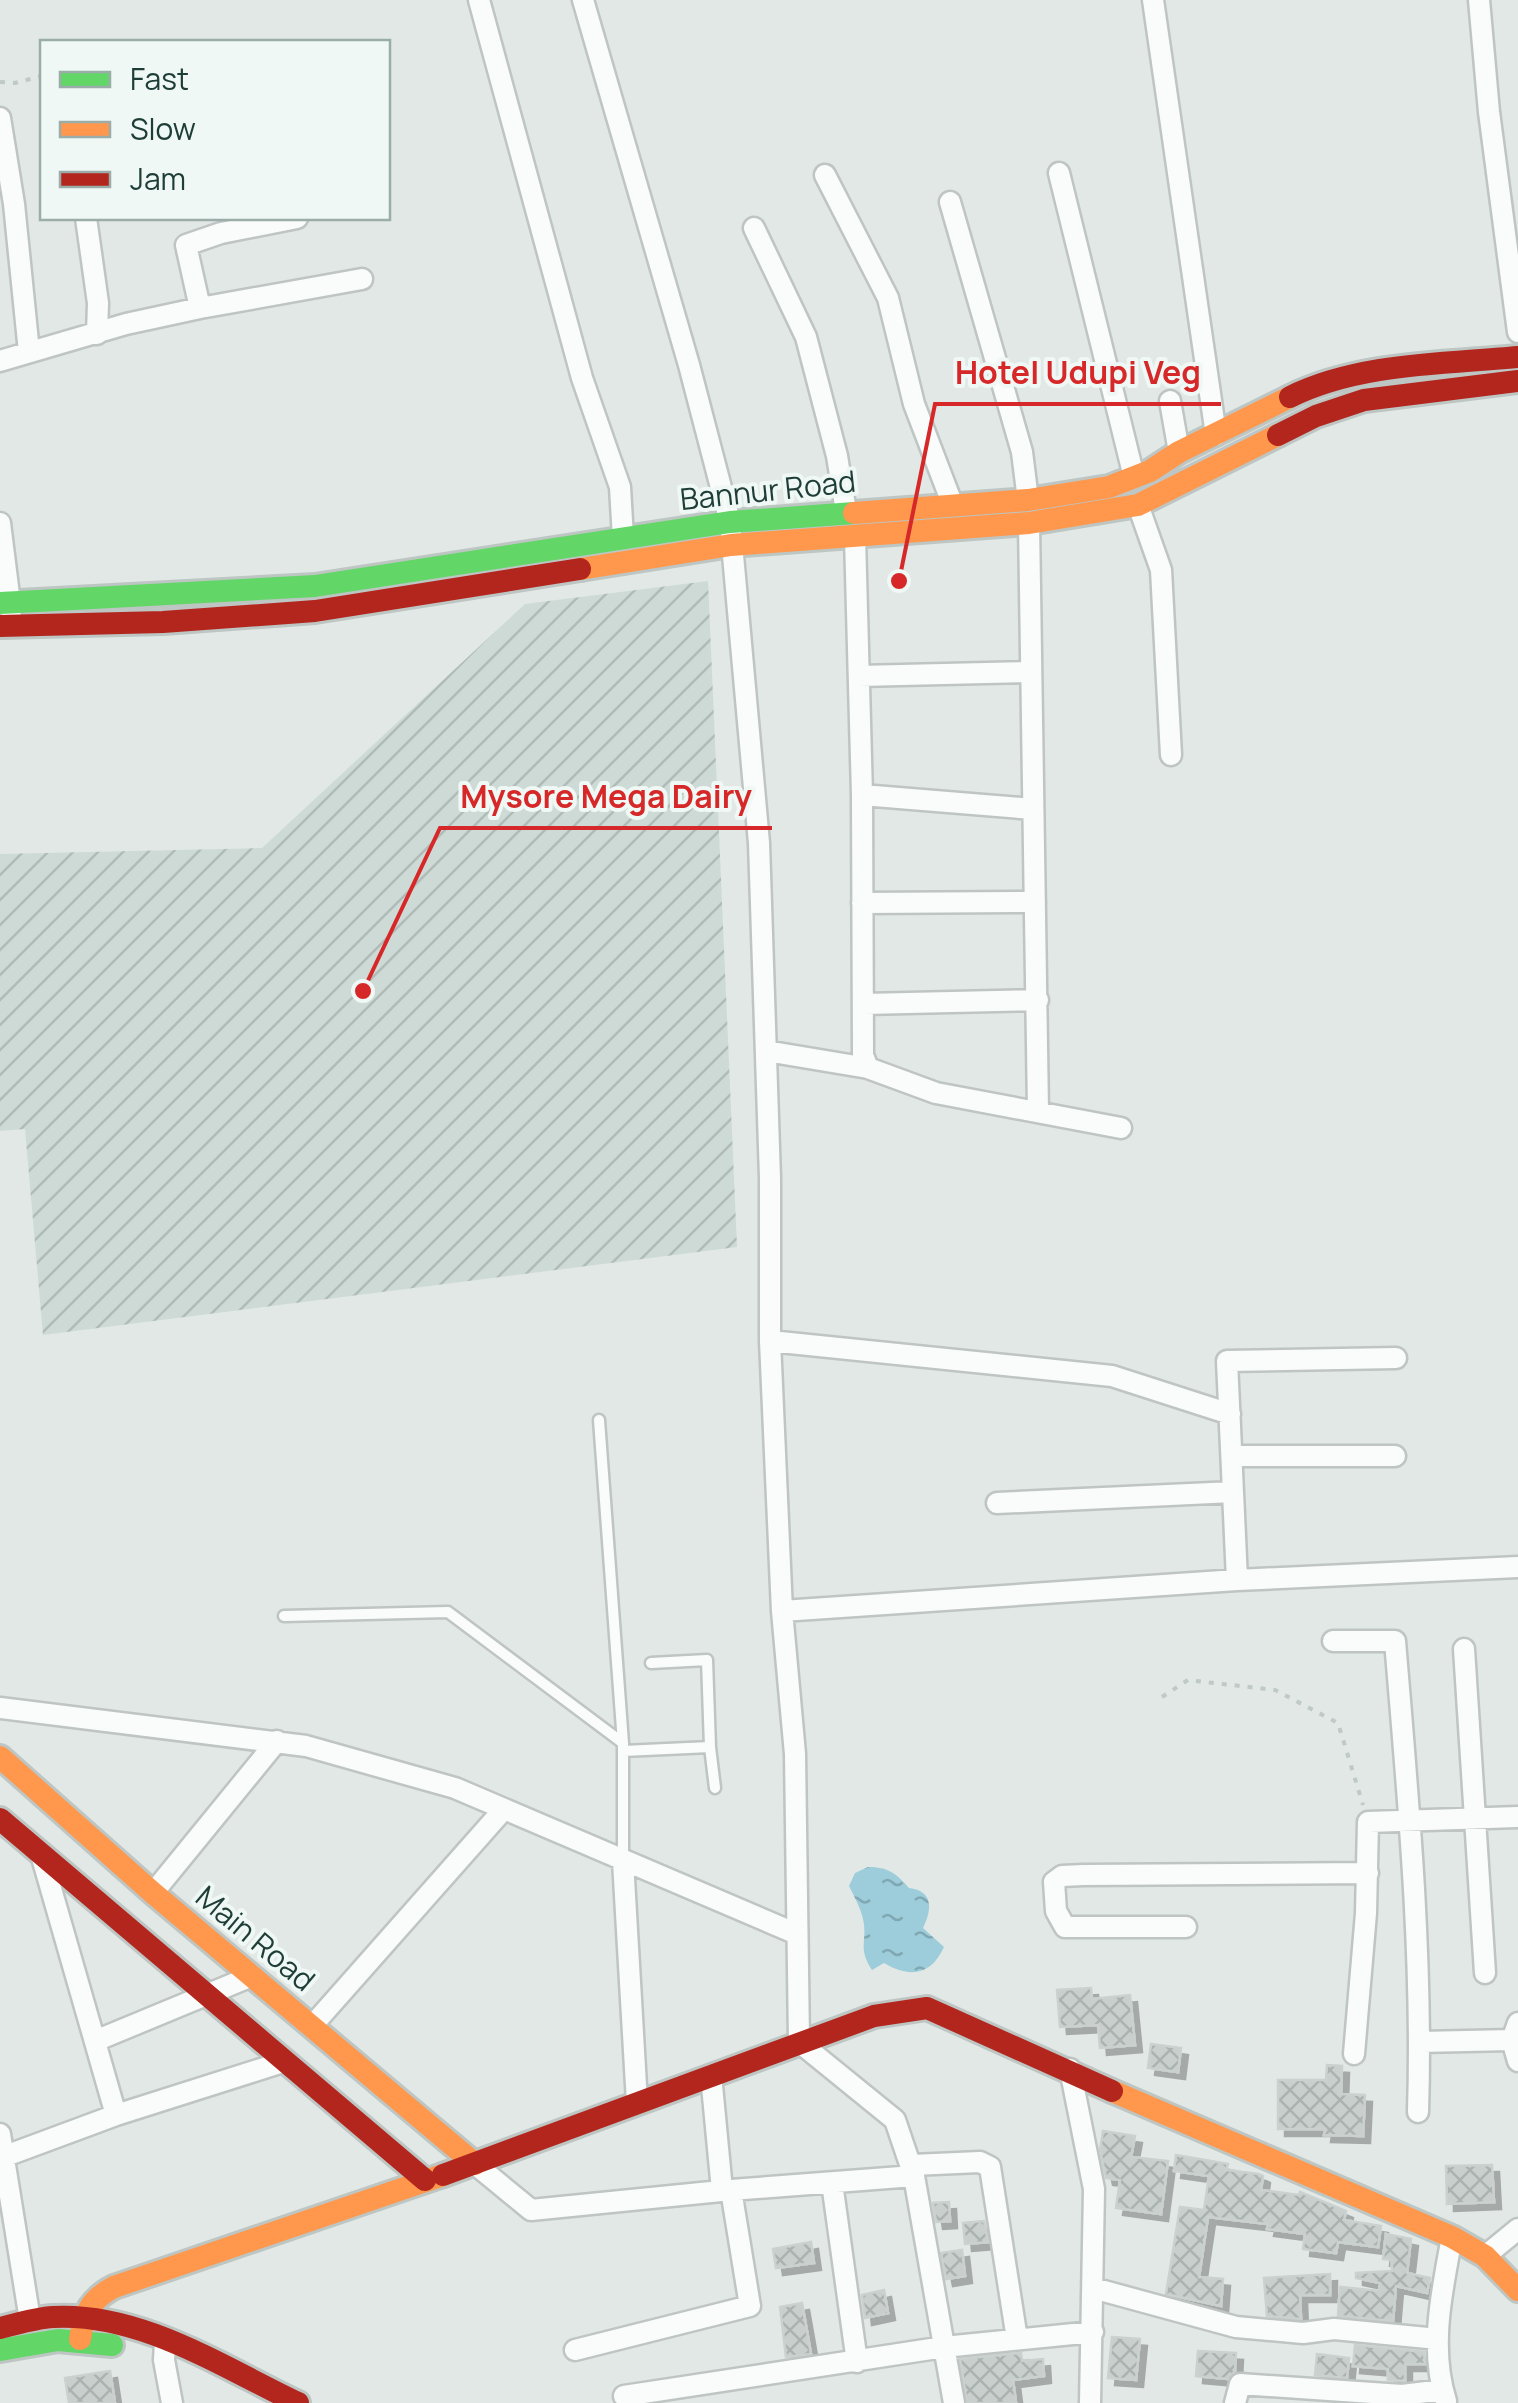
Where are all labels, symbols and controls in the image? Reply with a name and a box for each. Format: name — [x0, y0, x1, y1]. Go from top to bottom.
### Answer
legend — [40, 40, 390, 220]
text: Fast — [130, 58, 189, 99]
text: Slow — [130, 108, 196, 149]
text: Jam — [130, 158, 186, 199]
callout: Hotel Udupi Veg — [935, 342, 1221, 404]
text: Hotel Udupi Veg — [955, 350, 1201, 394]
street label: Bannur Road — [678, 460, 858, 519]
callout: Mysore Mega Dairy — [440, 766, 772, 828]
text: Mysore Mega Dairy — [460, 774, 752, 818]
street label: Main Road — [188, 1876, 324, 2000]

